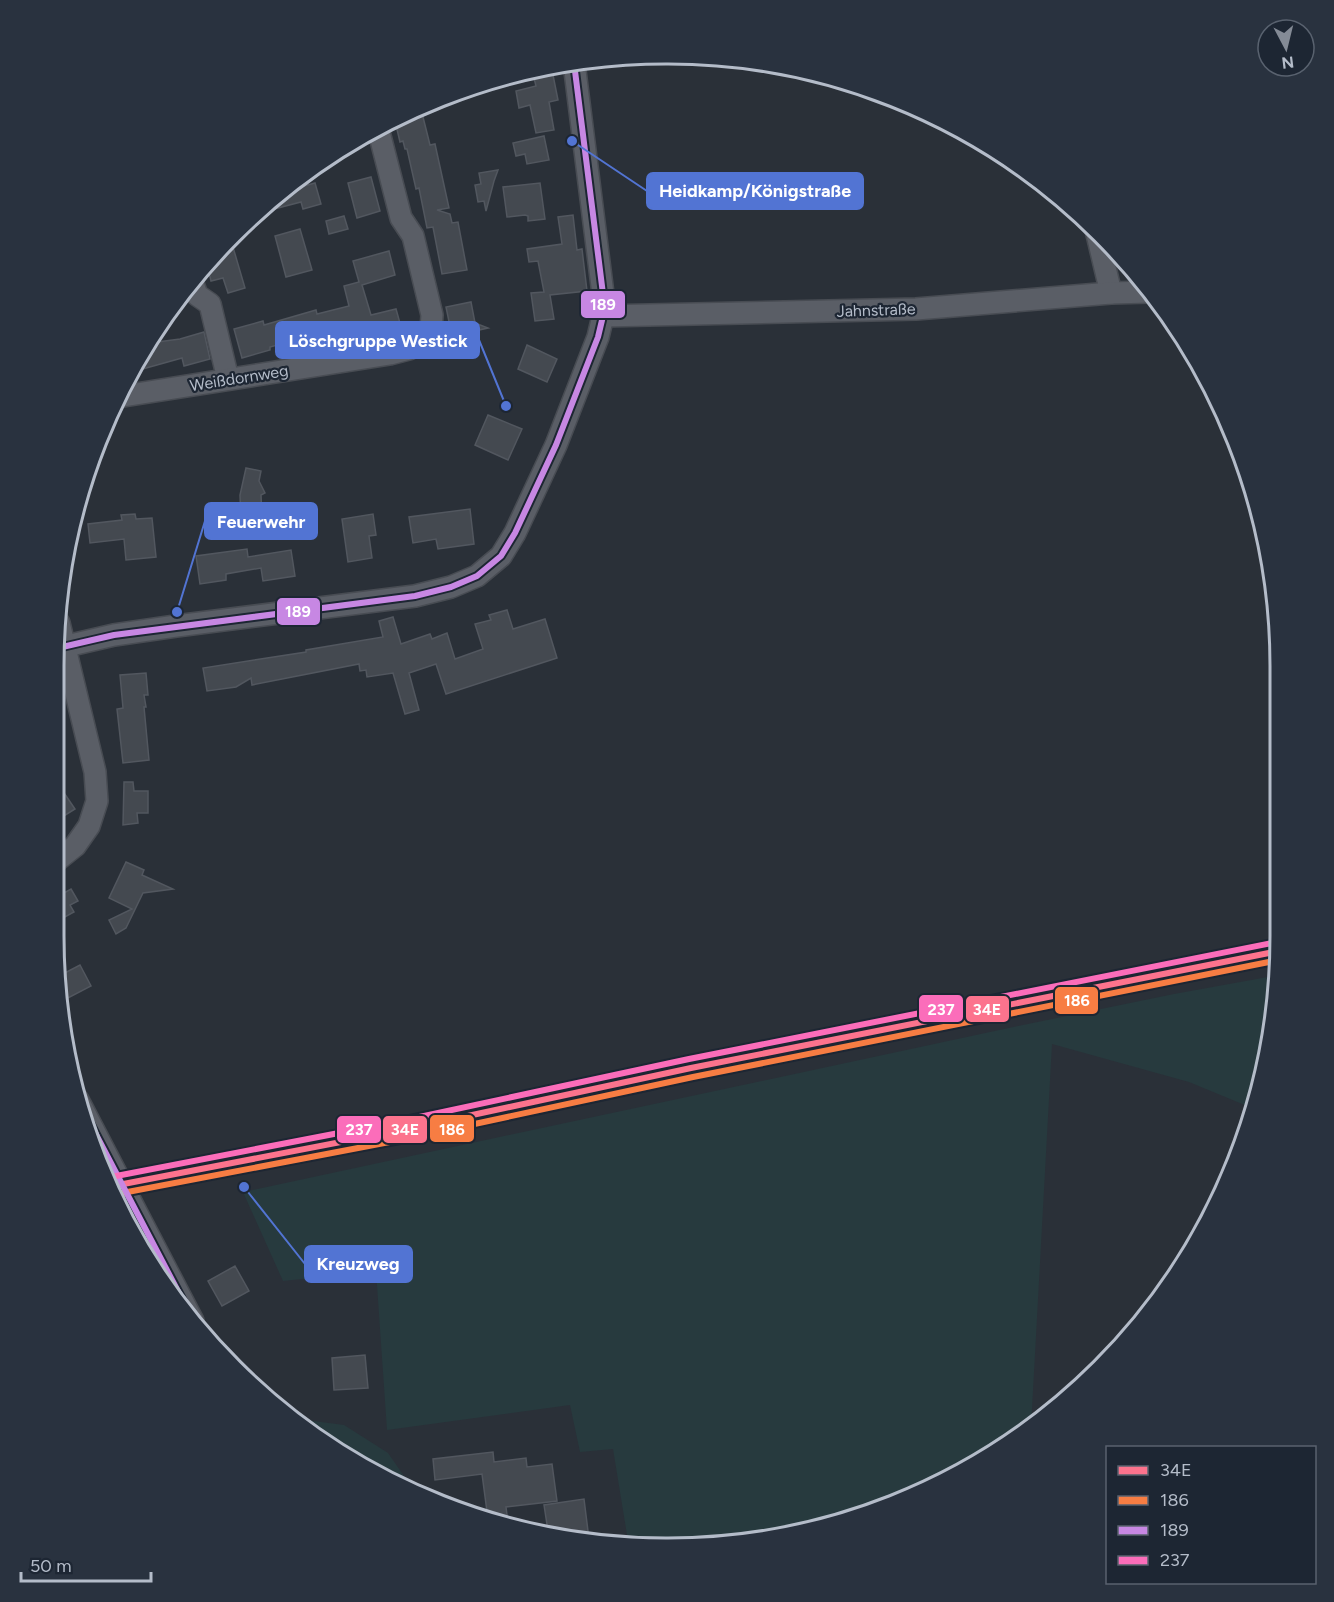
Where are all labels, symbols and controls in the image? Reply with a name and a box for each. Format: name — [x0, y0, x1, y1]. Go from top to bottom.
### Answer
north arrow — [1256, 18, 1316, 78]
text: N — [1280, 52, 1295, 73]
callout: Heidkamp/Königstraße — [647, 173, 863, 209]
text: Heidkamp/Königstraße — [659, 180, 851, 202]
line badge: 189 — [580, 290, 626, 319]
text: 189 — [590, 295, 616, 314]
street label: Jahnstraße — [836, 299, 916, 321]
callout: Löschgruppe Westick — [276, 322, 479, 358]
text: Löschgruppe Westick — [288, 330, 468, 352]
street label: Weißdornweg — [188, 361, 290, 395]
callout: Feuerwehr — [205, 503, 317, 539]
text: Feuerwehr — [217, 511, 305, 533]
line badge: 189 — [276, 597, 321, 626]
text: 189 — [285, 602, 311, 621]
line badge: 186 — [1054, 986, 1099, 1015]
text: 186 — [1064, 991, 1090, 1010]
line badge: 237 — [918, 994, 964, 1023]
line badge: 34E — [965, 995, 1010, 1023]
text: 237 — [927, 1000, 955, 1019]
text: 34E — [973, 1000, 1001, 1019]
line badge: 186 — [429, 1114, 475, 1143]
line badge: 237 — [336, 1115, 382, 1144]
line badge: 34E — [382, 1115, 428, 1144]
text: 237 — [345, 1120, 373, 1139]
text: 34E — [391, 1120, 419, 1139]
text: 186 — [439, 1120, 465, 1139]
callout: Kreuzweg — [305, 1246, 412, 1282]
text: Kreuzweg — [317, 1253, 400, 1275]
legend — [1106, 1446, 1316, 1584]
text: 34E — [1160, 1459, 1192, 1481]
text: 186 — [1160, 1489, 1189, 1511]
text: 189 — [1160, 1519, 1189, 1541]
scale bar — [21, 1545, 152, 1583]
text: 237 — [1160, 1549, 1190, 1571]
text: 50 m — [30, 1555, 72, 1577]

